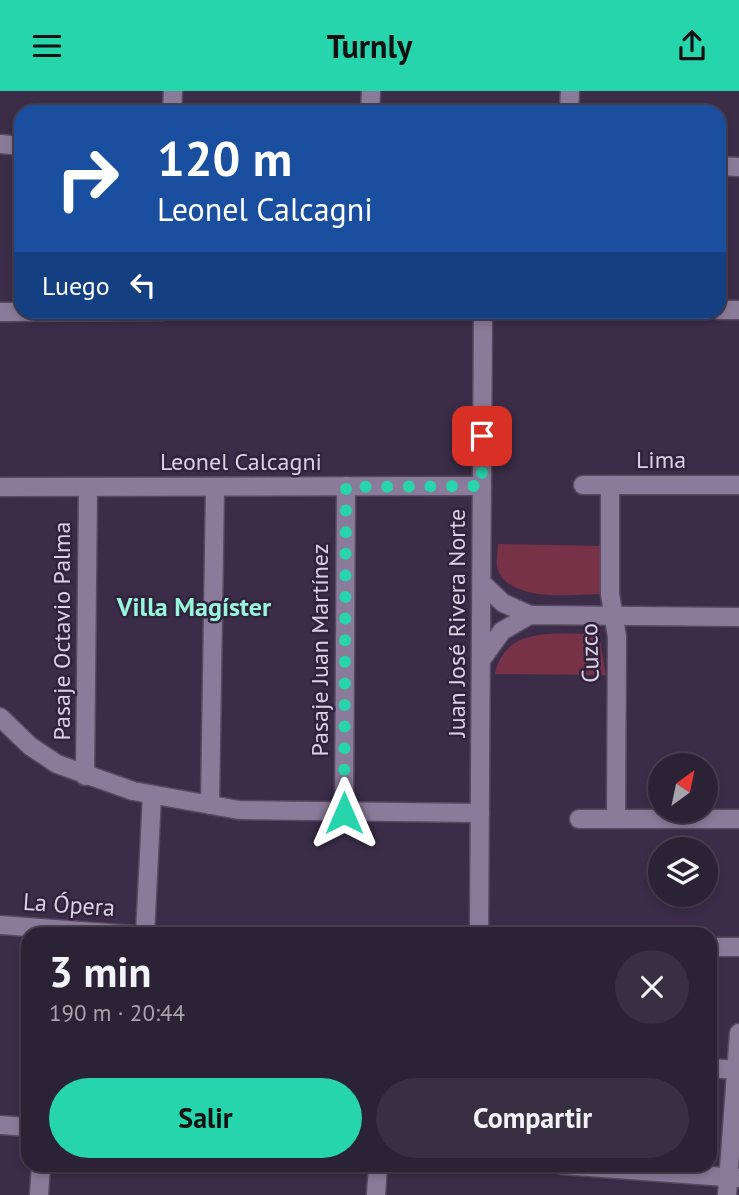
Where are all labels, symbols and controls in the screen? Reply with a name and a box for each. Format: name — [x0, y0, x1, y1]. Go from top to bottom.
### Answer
text: Turnly — [327, 25, 412, 67]
icon: menu — [28, 27, 66, 65]
icon: share — [673, 27, 711, 65]
text: 120 m — [157, 126, 292, 190]
icon: right — [42, 133, 133, 224]
text: Leonel Calcagni — [157, 188, 373, 230]
icon: left — [124, 266, 162, 304]
text: Luego — [42, 269, 110, 302]
pin — [452, 406, 512, 466]
icon: arrive — [463, 417, 501, 455]
street label: Lima — [636, 444, 686, 475]
street label: Leonel Calcagni — [160, 446, 322, 477]
street label: Juan José Rivera Norte — [441, 509, 472, 738]
street label: Pasaje Octavio Palma — [46, 522, 77, 740]
street label: Pasaje Juan Martínez — [304, 544, 335, 756]
district label: Villa Magíster — [116, 590, 272, 623]
street label: Cuzco — [573, 623, 606, 683]
north arrow — [648, 753, 718, 823]
map controls — [648, 753, 718, 907]
position arrow — [307, 776, 381, 850]
button: layers — [648, 837, 718, 907]
street label: La Ópera — [22, 886, 116, 923]
text: 3 min — [49, 944, 151, 999]
button: close — [615, 950, 689, 1024]
text: 190 m · 20:44 — [49, 998, 185, 1027]
button: Salir — [49, 1078, 362, 1158]
button: Compartir — [376, 1078, 689, 1158]

